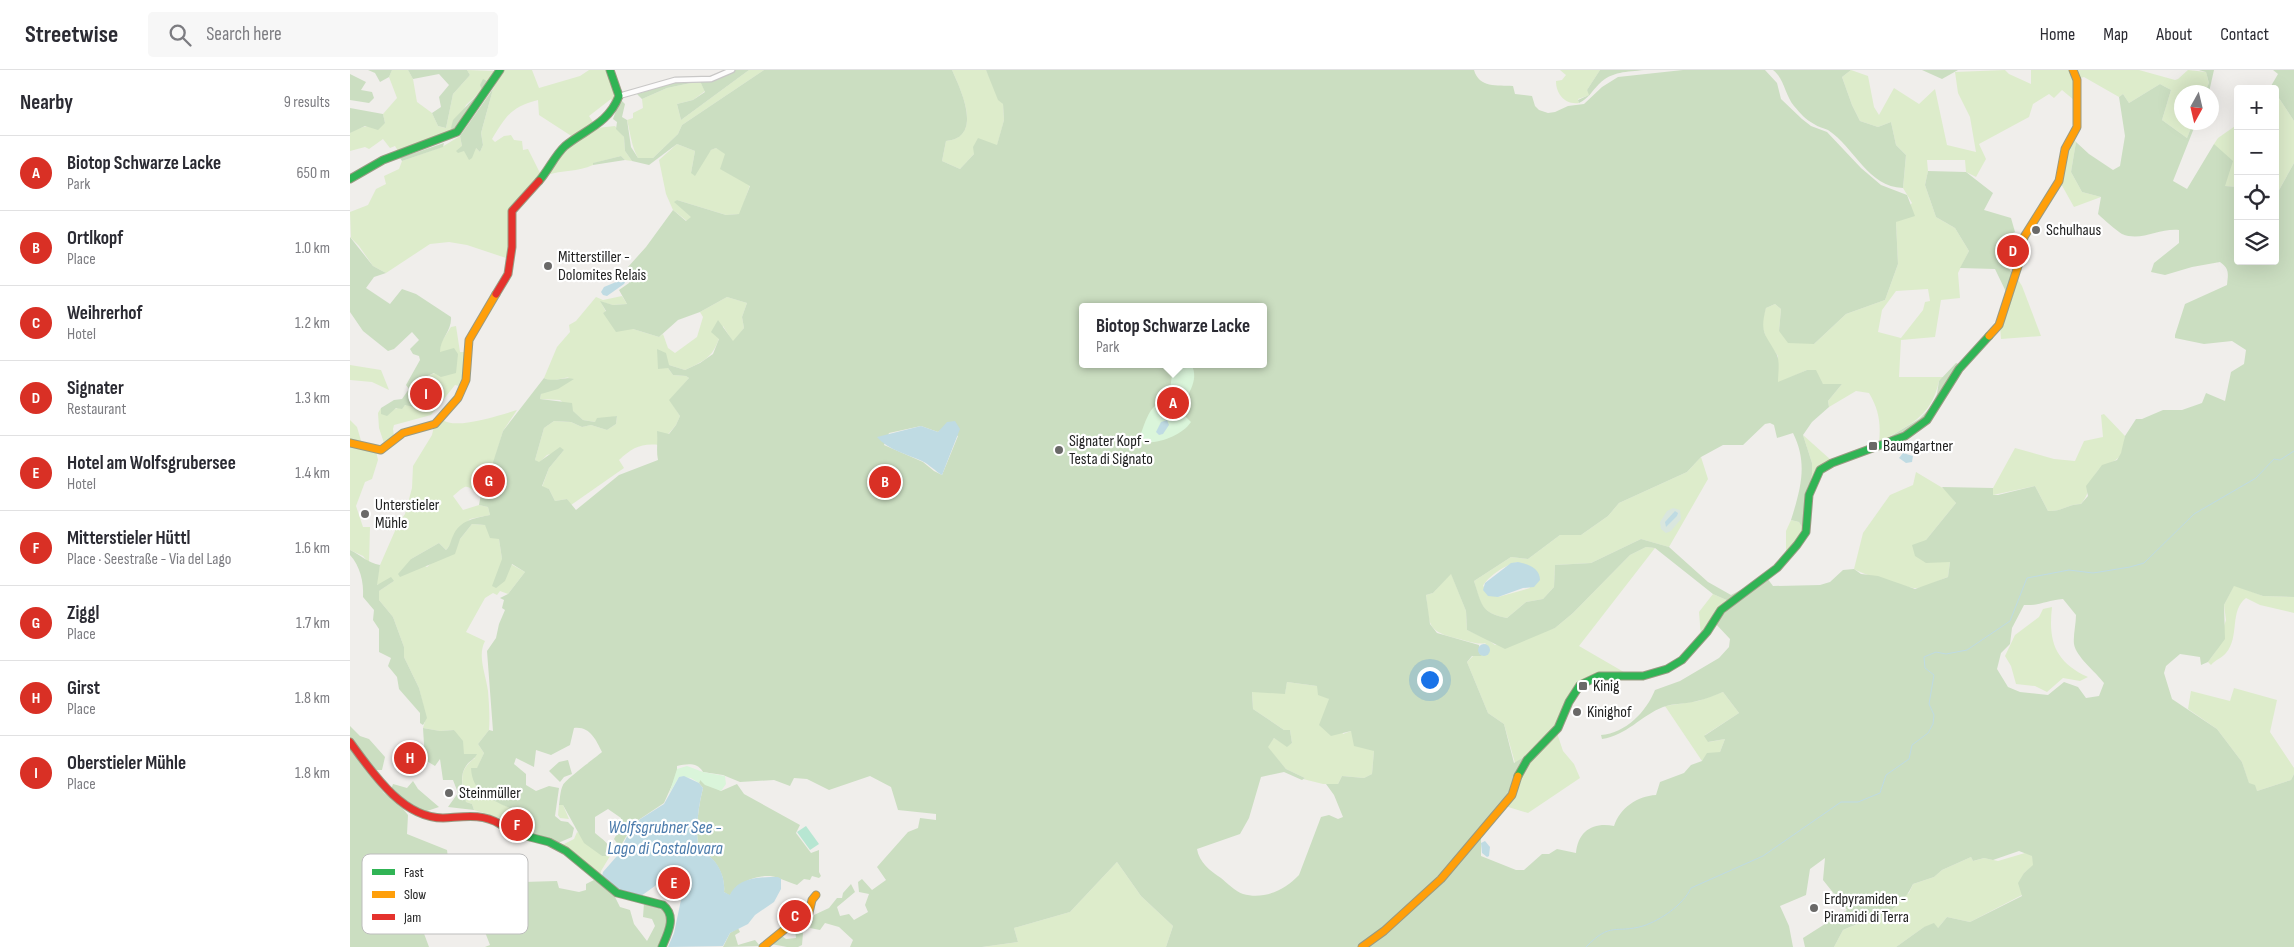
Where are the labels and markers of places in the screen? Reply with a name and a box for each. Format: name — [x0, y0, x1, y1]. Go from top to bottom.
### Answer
place label: Schulhaus — [2046, 221, 2101, 240]
marker: Schulhaus — [2030, 224, 2042, 236]
pin: D — [1997, 232, 2029, 270]
place label: Mitterstiller - Dolomites Relais — [558, 248, 647, 285]
marker: Mitterstiller - Dolomites Relais — [542, 260, 554, 272]
pin: I — [410, 375, 442, 413]
pin: A — [1157, 384, 1189, 422]
place label: Signater Kopf - Testa di Signato — [1069, 432, 1153, 469]
place label: Baumgartner — [1883, 437, 1954, 456]
marker: Baumgartner — [1867, 440, 1879, 452]
marker: Signater Kopf - Testa di Signato — [1053, 444, 1065, 456]
pin: G — [473, 462, 505, 500]
pin: B — [869, 463, 901, 501]
place label: Unterstieler Mühle — [375, 496, 440, 533]
marker: Unterstieler Mühle — [359, 508, 371, 520]
place label: Kinig — [1593, 677, 1619, 696]
marker: Kinig — [1577, 680, 1589, 692]
place label: Kinighof — [1587, 703, 1632, 722]
marker: Kinighof — [1571, 706, 1583, 718]
pin: H — [394, 739, 426, 777]
place label: Steinmüller — [459, 784, 521, 803]
marker: Steinmüller — [443, 787, 455, 799]
pin: F — [501, 806, 533, 844]
pin: E — [658, 864, 690, 902]
place label: Erdpyramiden - Piramidi di Terra — [1824, 890, 1909, 927]
pin: C — [779, 897, 811, 935]
marker: Erdpyramiden - Piramidi di Terra — [1808, 902, 1820, 914]

